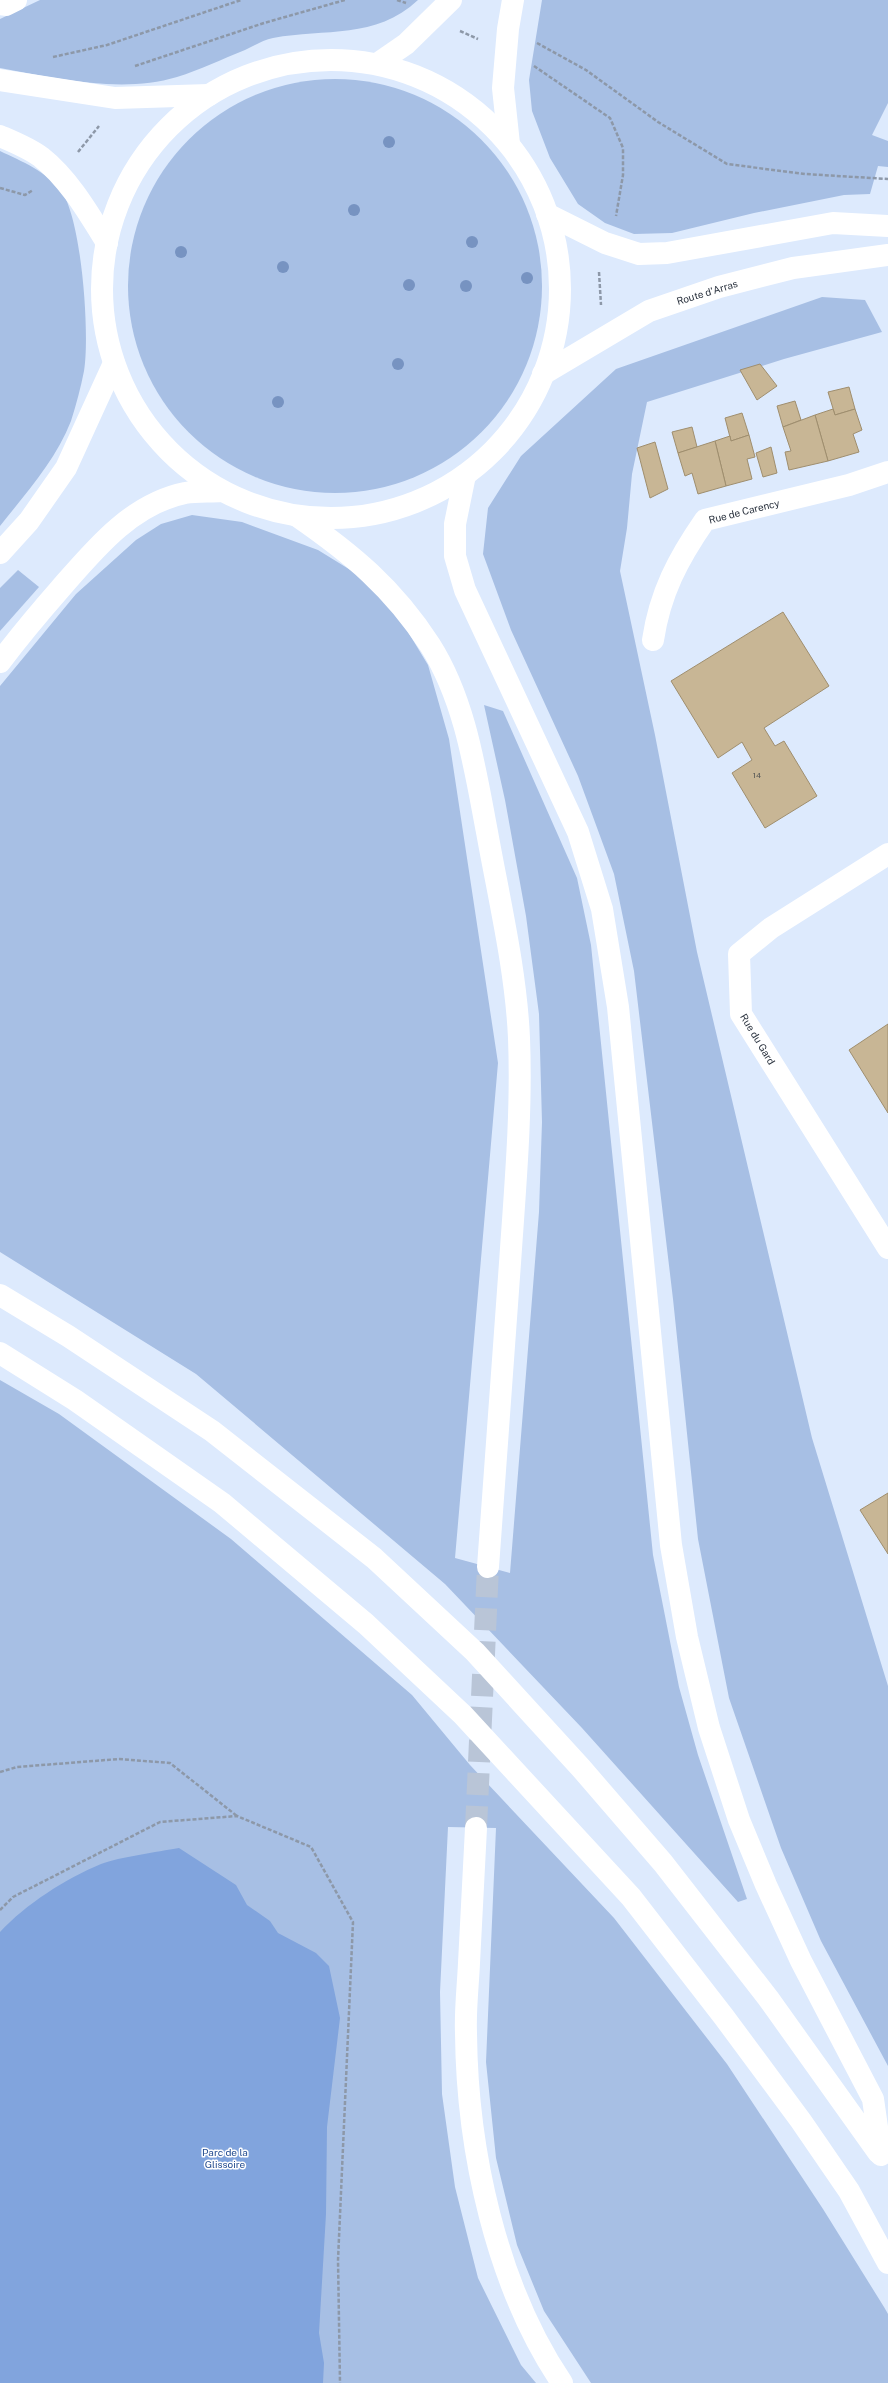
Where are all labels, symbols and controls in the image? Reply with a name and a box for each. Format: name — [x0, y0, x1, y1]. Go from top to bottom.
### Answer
street label: Route d'Arras — [675, 277, 739, 307]
street label: Rue de Carency — [707, 496, 781, 526]
house number: 14 — [753, 770, 761, 780]
street label: Rue du Gard — [738, 1011, 778, 1067]
park label: Parc de la Glissoire — [202, 2146, 248, 2170]

